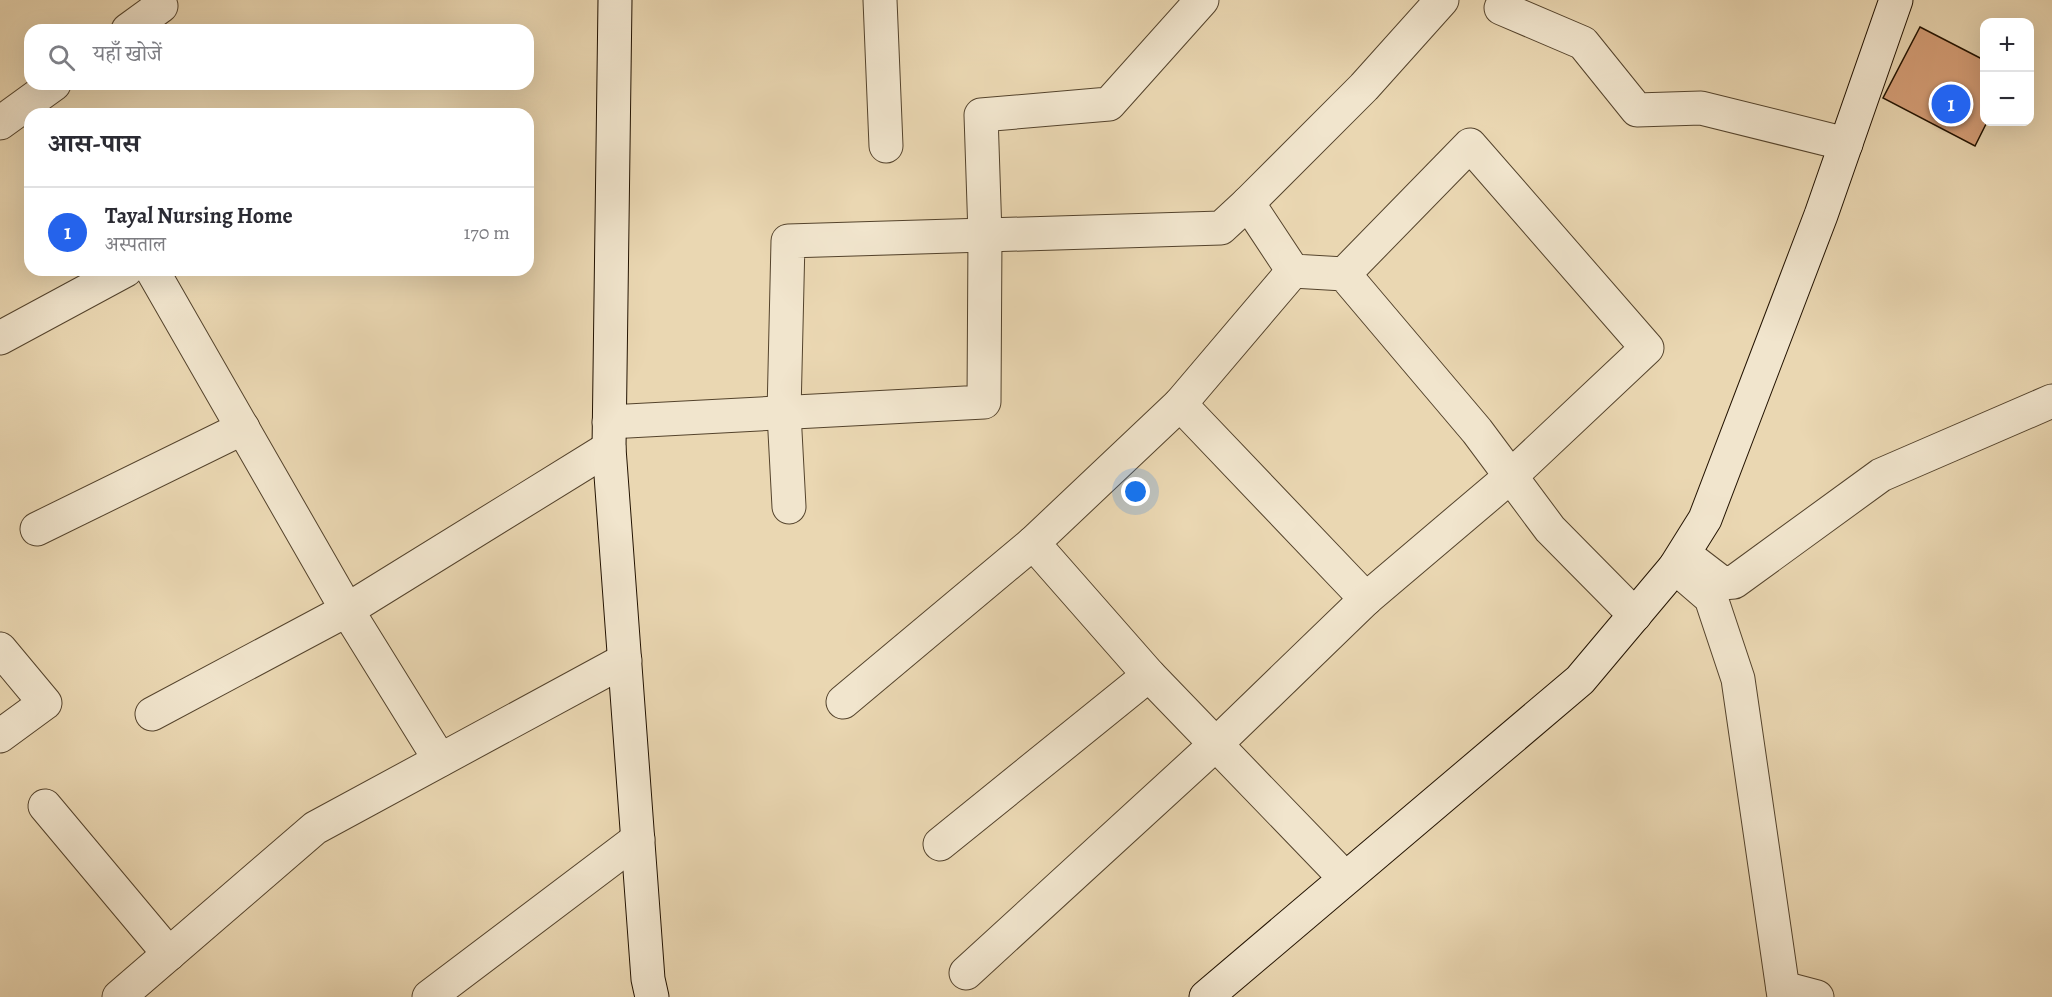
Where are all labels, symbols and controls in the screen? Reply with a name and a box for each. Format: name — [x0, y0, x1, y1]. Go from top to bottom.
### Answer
map controls — [1980, 18, 2034, 126]
button: + — [1980, 18, 2034, 72]
search box — [24, 24, 534, 90]
text: यहाँ खोजें — [93, 39, 162, 69]
icon: search — [45, 41, 78, 74]
button: − — [1980, 72, 2034, 126]
pin: 1 — [1932, 82, 1970, 126]
text: आस-पास — [48, 126, 140, 161]
text: Tayal Nursing Home — [105, 201, 293, 231]
text: 1 — [64, 219, 71, 246]
text: 170 m — [464, 219, 510, 246]
text: अस्पताल — [105, 231, 166, 258]
your location — [1121, 477, 1150, 506]

